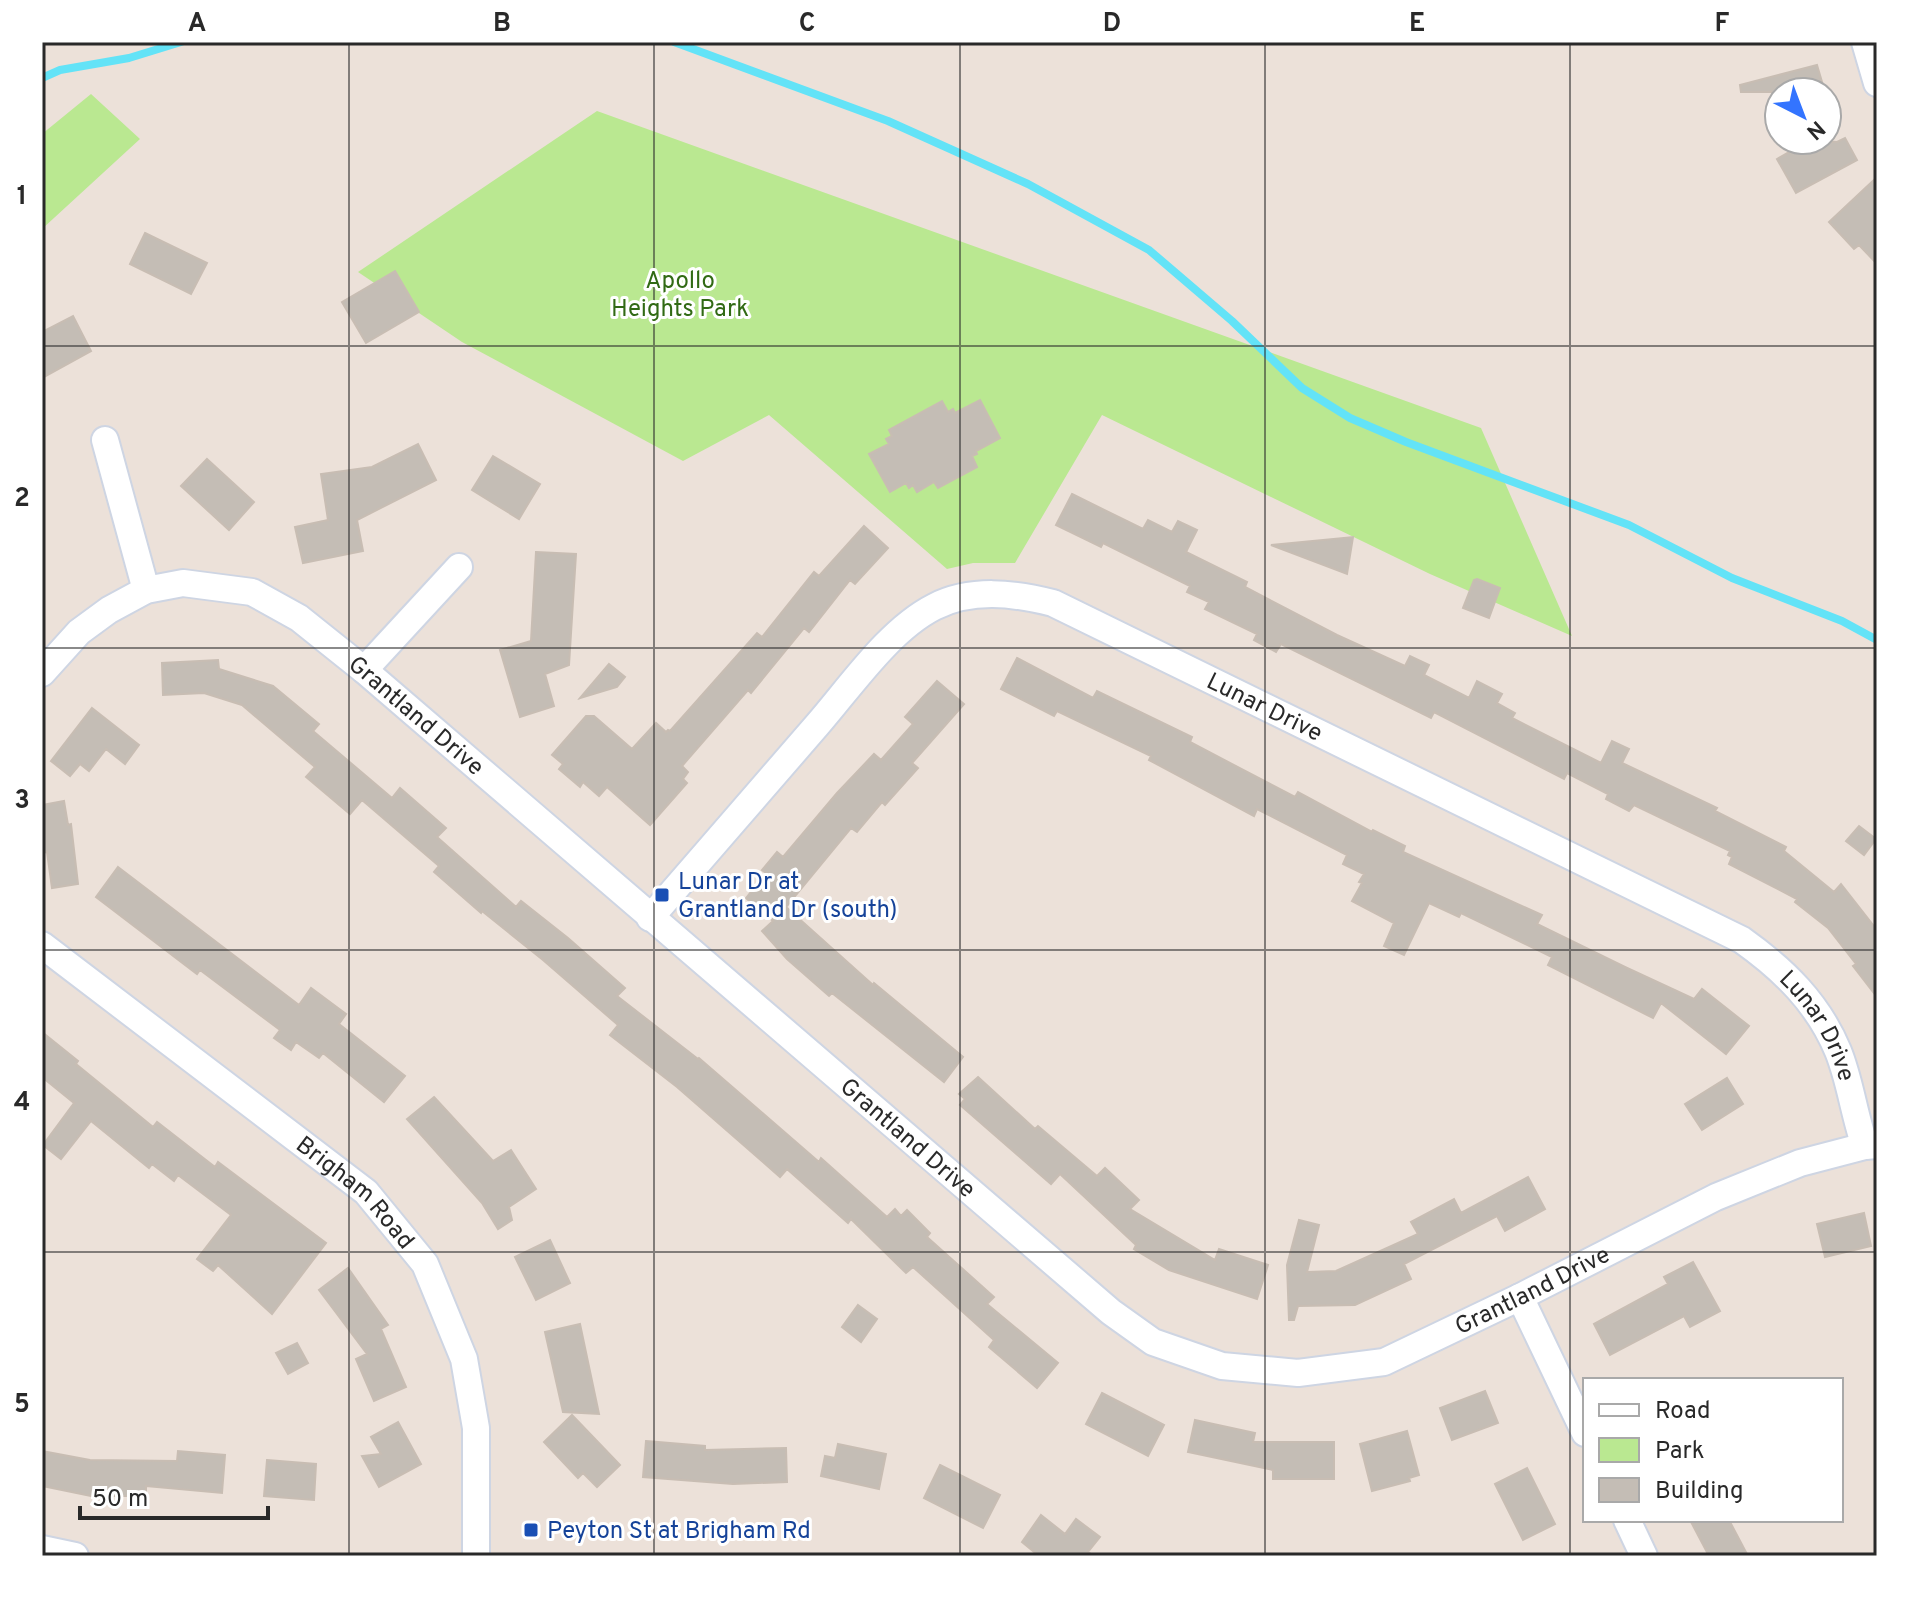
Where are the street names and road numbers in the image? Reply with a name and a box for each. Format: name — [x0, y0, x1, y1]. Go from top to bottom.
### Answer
street label: Grantland Drive — [341, 650, 489, 783]
street label: Lunar Drive — [1201, 667, 1327, 749]
street label: Lunar Drive — [1772, 965, 1860, 1085]
street label: Grantland Drive — [833, 1073, 981, 1206]
street label: Brigham Road — [289, 1131, 420, 1256]
street label: Grantland Drive — [1451, 1241, 1615, 1343]

